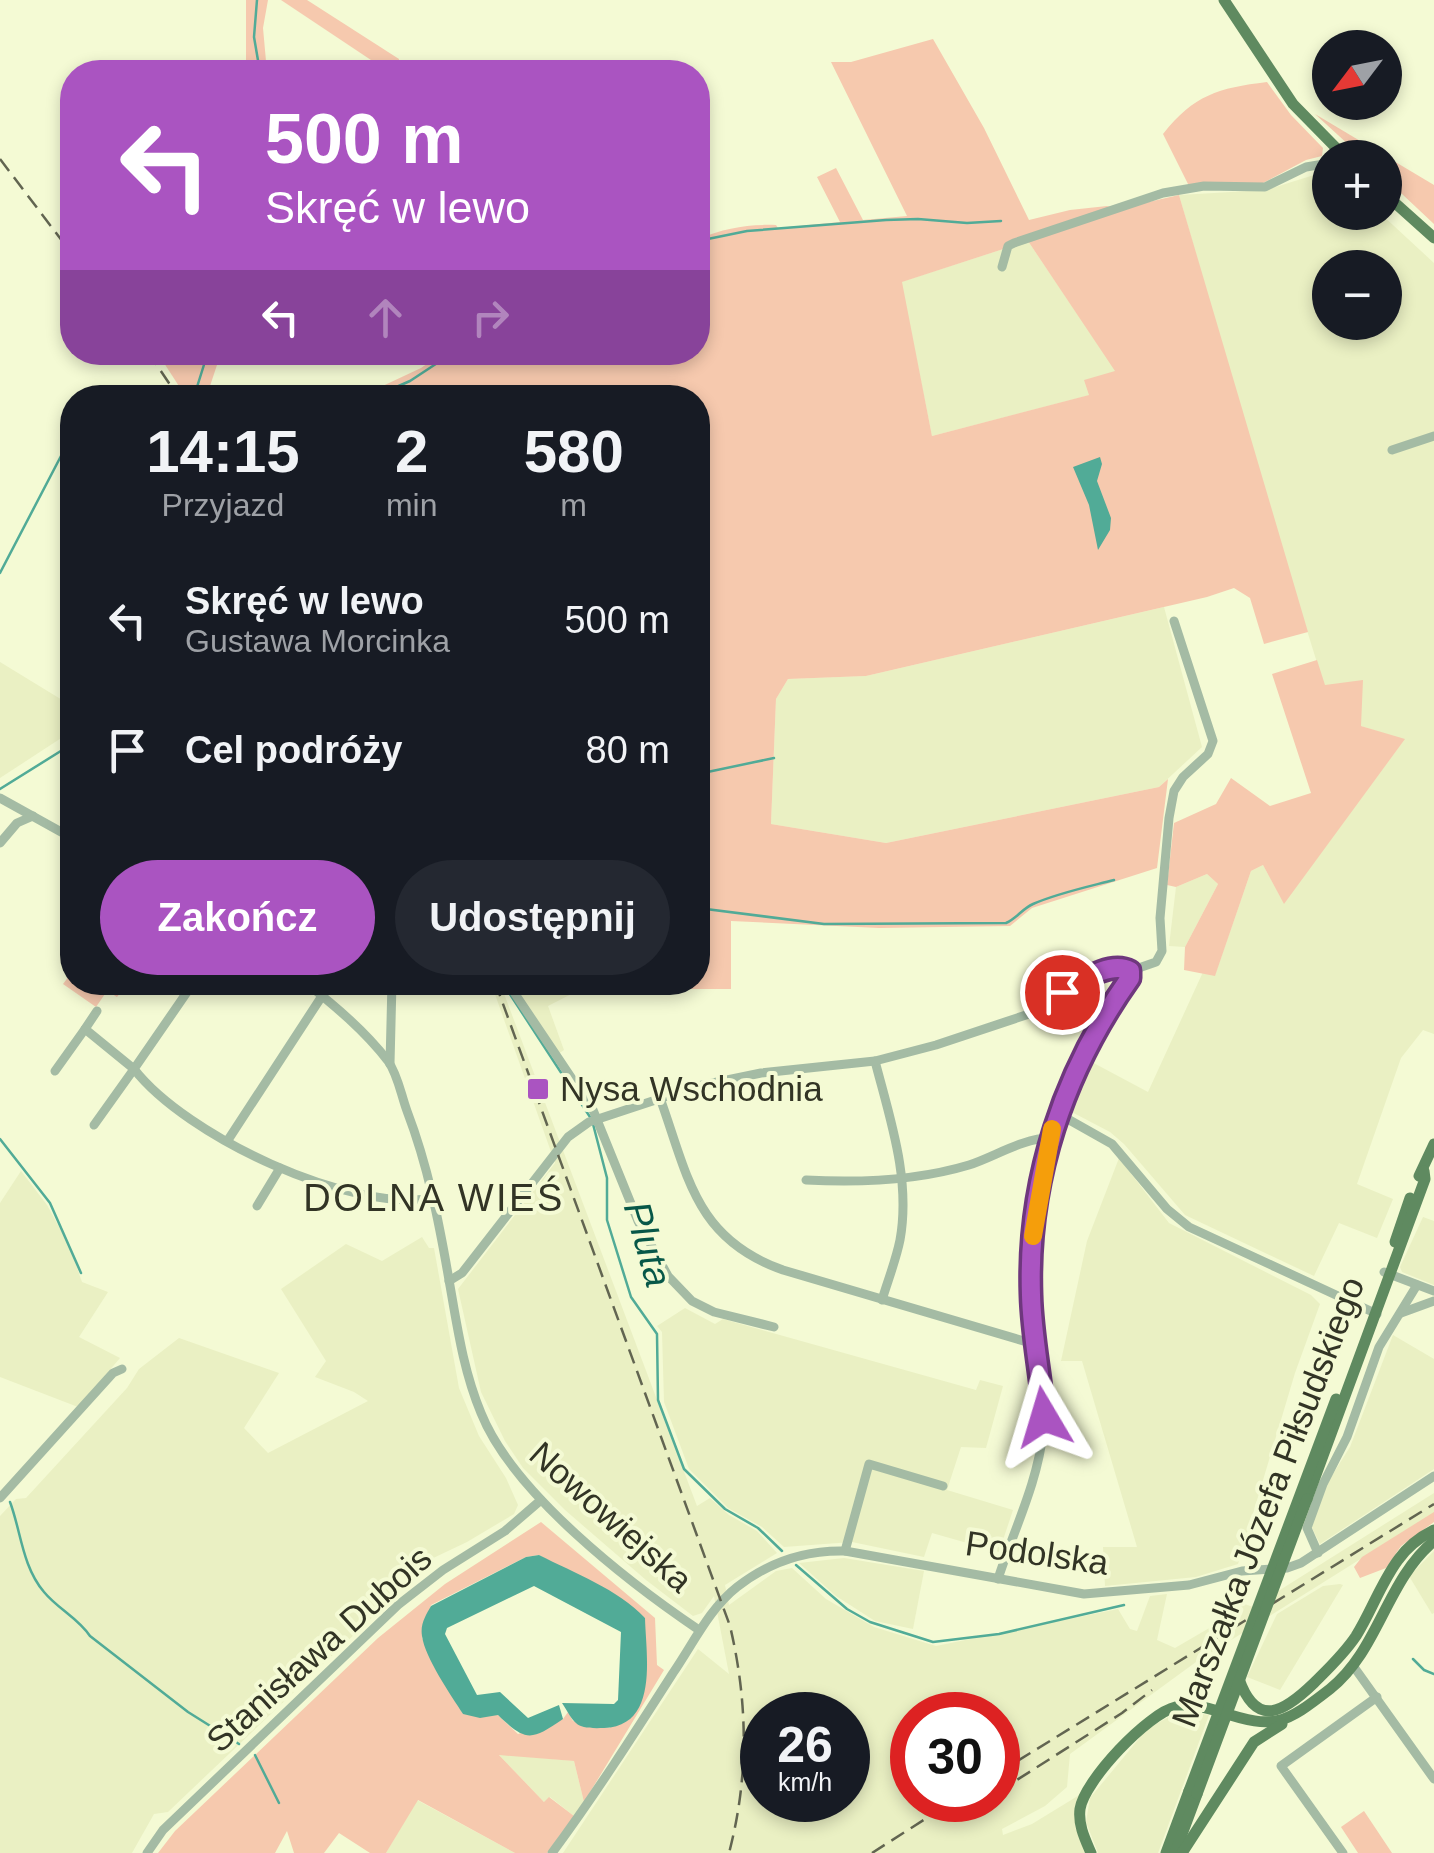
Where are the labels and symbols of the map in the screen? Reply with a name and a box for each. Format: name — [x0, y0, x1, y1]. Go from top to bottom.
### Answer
north arrow — [1312, 30, 1402, 120]
pin — [1020, 950, 1105, 1035]
place label: Nysa Wschodnia — [560, 1069, 823, 1108]
marker: Nysa Wschodnia — [525, 1076, 551, 1102]
district label: DOLNA WIEŚ — [303, 1175, 565, 1219]
water label: Pluta — [616, 1197, 680, 1291]
street label: Marszałka Józefa Piłsudskiego — [1164, 1271, 1371, 1732]
position arrow — [992, 1365, 1096, 1469]
street label: Nowowiejska — [522, 1434, 701, 1600]
street label: Podolska — [963, 1523, 1112, 1582]
street label: Stanisława Dubois — [199, 1538, 439, 1759]
speed limit sign: 30 — [890, 1692, 1020, 1822]

